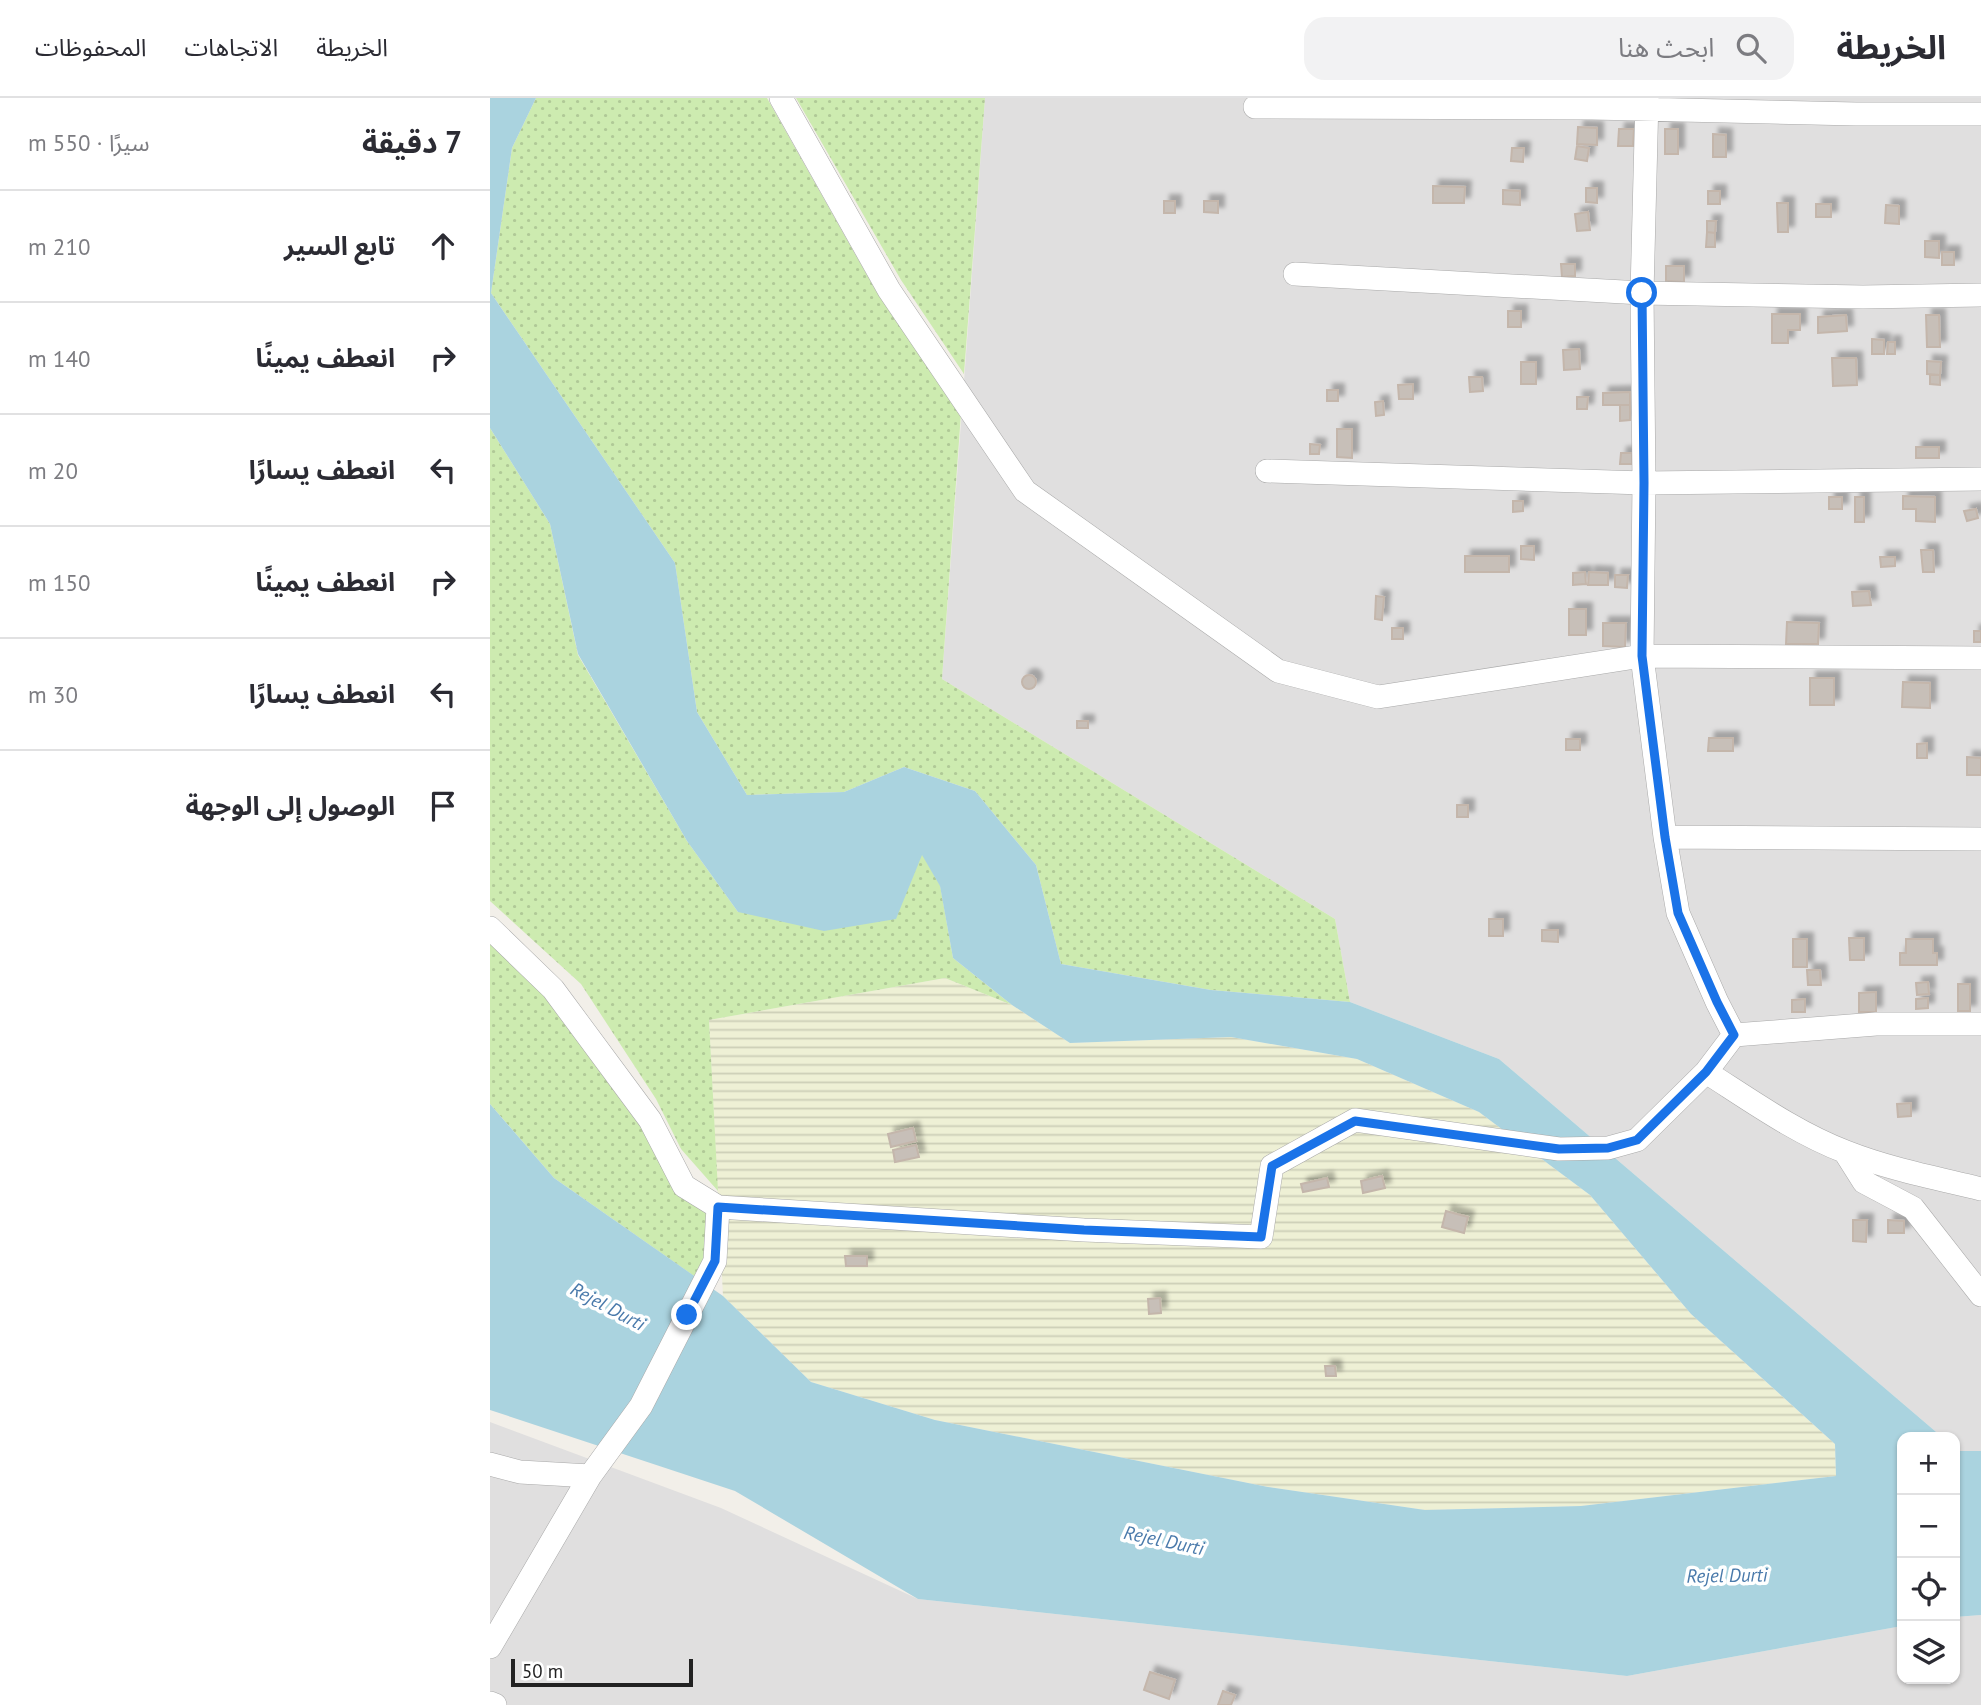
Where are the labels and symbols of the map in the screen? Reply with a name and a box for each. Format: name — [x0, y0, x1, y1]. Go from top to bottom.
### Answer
route start — [1626, 277, 1657, 308]
water label: Rejel Durti — [567, 1276, 650, 1336]
route end — [671, 1299, 702, 1330]
water label: Rejel Durti — [1122, 1520, 1207, 1560]
water label: Rejel Durti — [1686, 1562, 1769, 1588]
scale bar — [511, 1656, 693, 1688]

